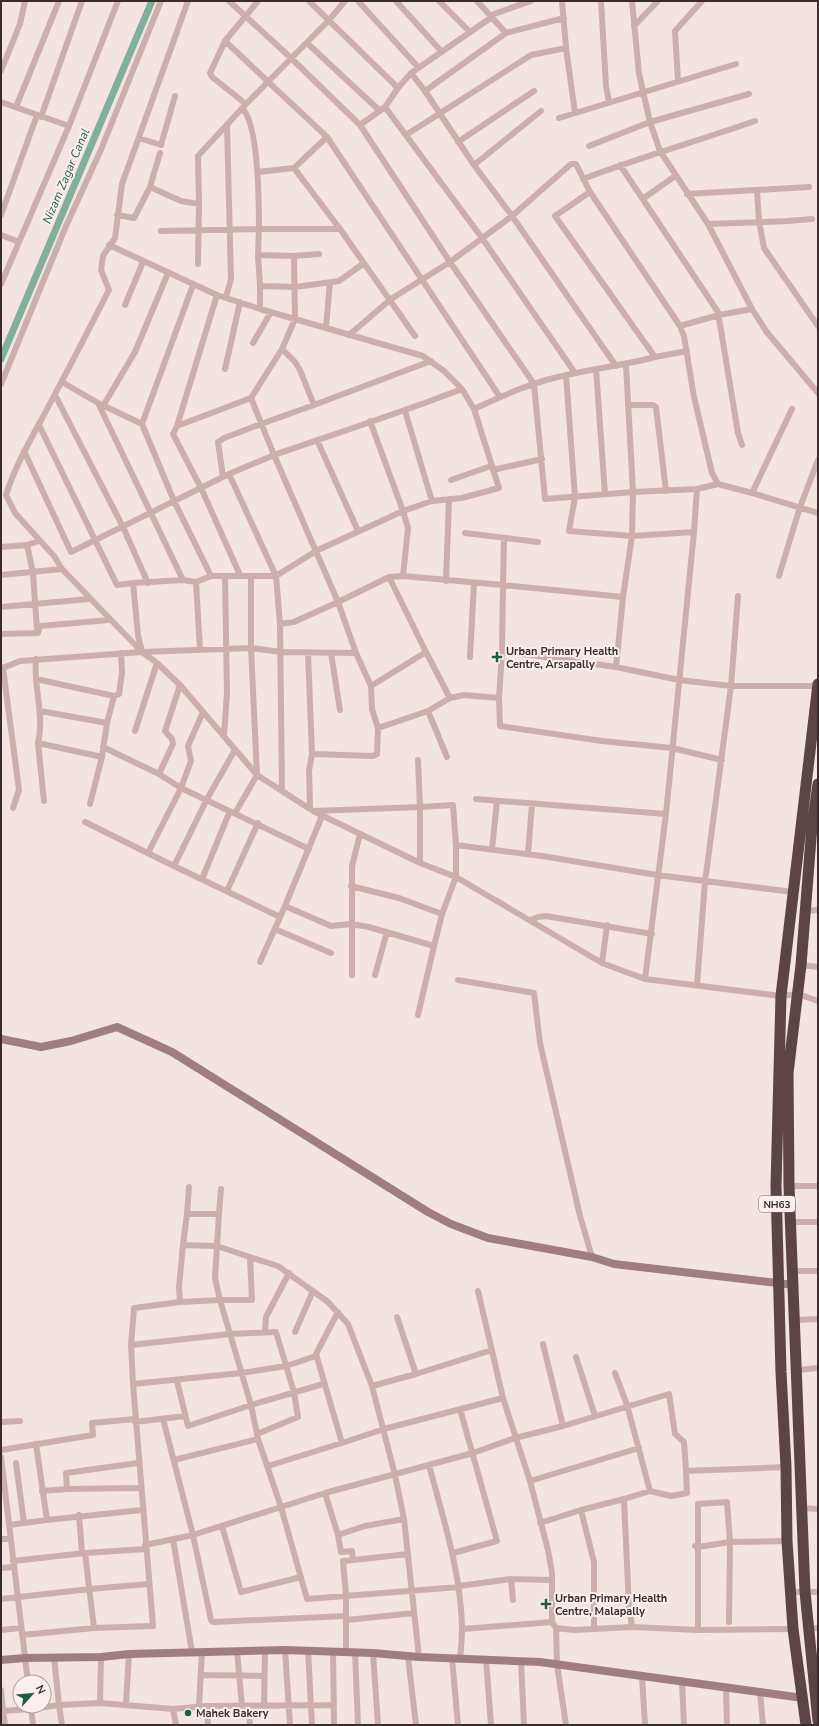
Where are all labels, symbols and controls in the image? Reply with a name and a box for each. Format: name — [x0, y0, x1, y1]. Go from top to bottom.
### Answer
water label: Nizam Zagar Canal — [39, 126, 93, 226]
place label: Urban Primary Health Centre, Arsapally — [506, 644, 618, 672]
marker: Urban Primary Health Centre, Arsapally — [491, 651, 503, 663]
road number: NH63 — [759, 1196, 795, 1212]
place label: Urban Primary Health Centre, Malapally — [555, 1591, 667, 1619]
marker: Urban Primary Health Centre, Malapally — [540, 1598, 552, 1610]
north arrow — [12, 1674, 52, 1714]
text: N — [32, 1683, 49, 1697]
place label: Mahek Bakery — [196, 1706, 269, 1721]
marker: Mahek Bakery — [183, 1708, 193, 1718]

